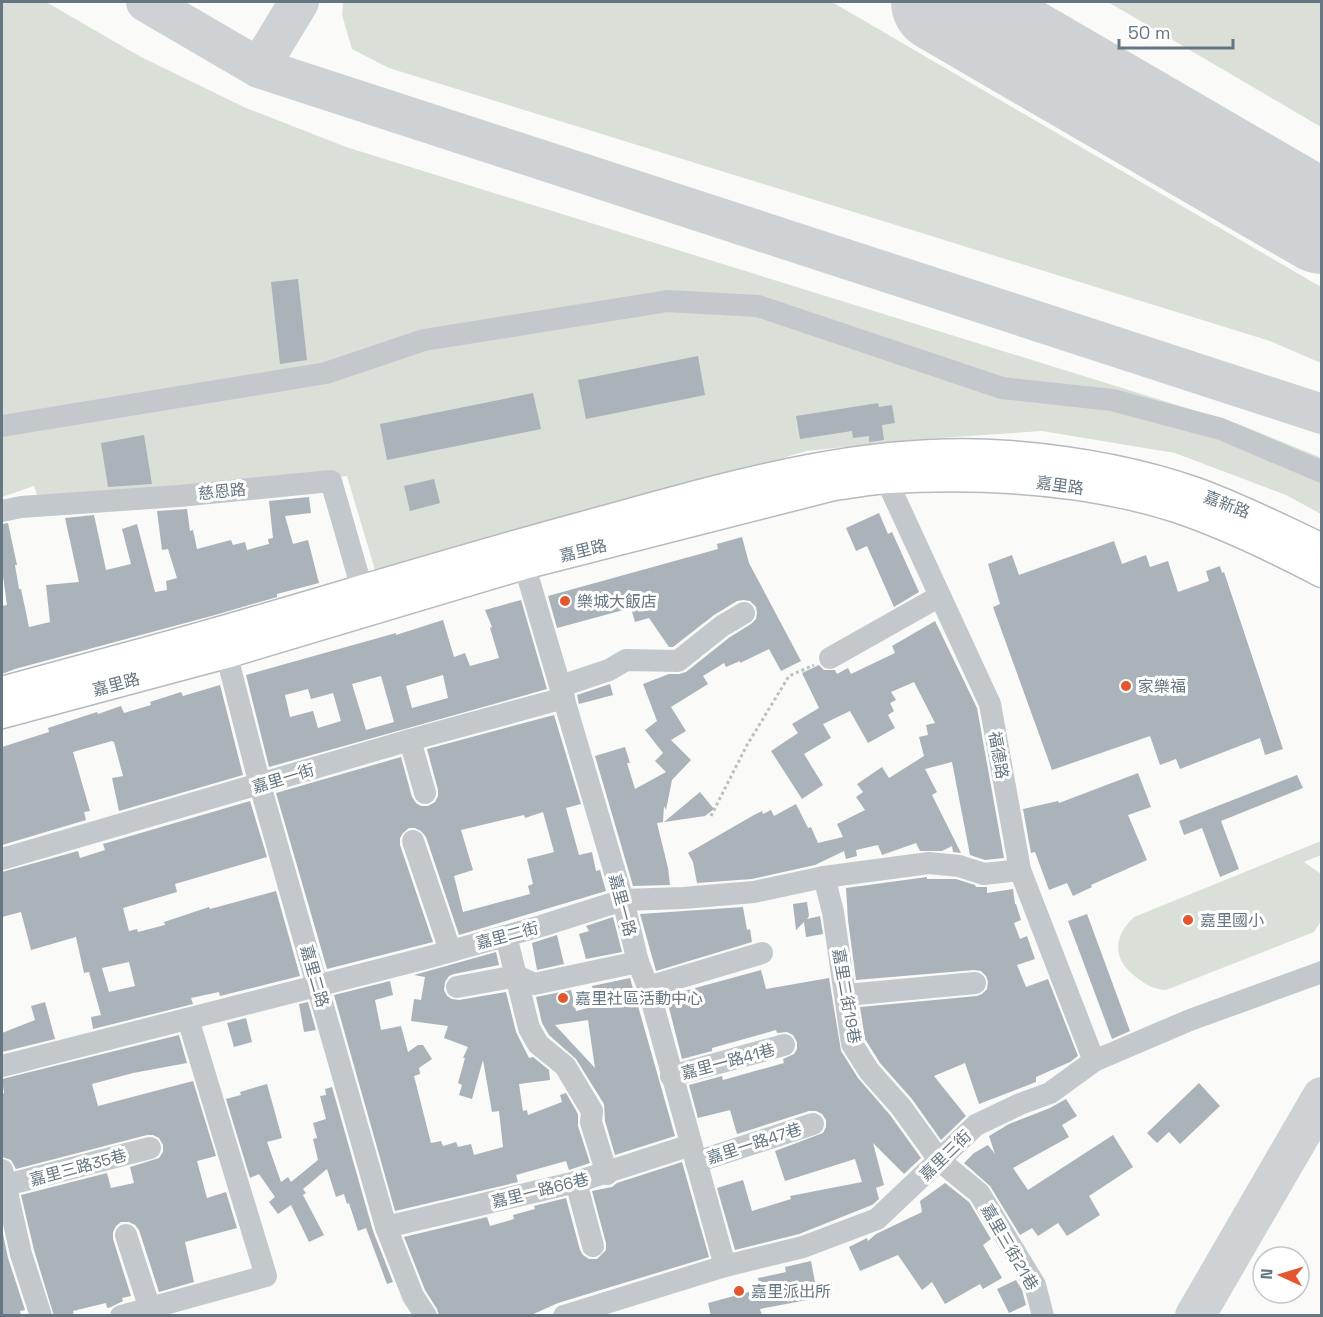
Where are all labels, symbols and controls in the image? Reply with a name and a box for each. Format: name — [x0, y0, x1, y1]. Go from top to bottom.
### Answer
scale bar — [1119, 12, 1233, 50]
text: 50 m — [1128, 21, 1170, 44]
street label: 嘉里路 — [1035, 472, 1085, 499]
street label: 慈恩路 — [197, 479, 247, 504]
street label: 嘉新路 — [1201, 486, 1253, 523]
street label: 嘉里路 — [557, 534, 609, 566]
place label: 樂城大飯店 — [577, 591, 657, 612]
marker: 樂城大飯店 — [558, 594, 572, 608]
street label: 嘉里路 — [90, 668, 142, 701]
place label: 家樂福 — [1138, 676, 1186, 697]
marker: 家樂福 — [1119, 679, 1133, 693]
street label: 福德路 — [984, 730, 1013, 781]
street label: 嘉里一街 — [249, 759, 317, 798]
street label: 嘉里一路 — [604, 871, 641, 939]
place label: 嘉里國小 — [1200, 910, 1264, 931]
marker: 嘉里國小 — [1181, 913, 1195, 927]
street label: 嘉里二街 — [473, 917, 541, 954]
street label: 嘉里二路 — [296, 942, 333, 1010]
street label: 嘉里二街19巷 — [828, 947, 865, 1045]
place label: 嘉里社區活動中心 — [575, 988, 703, 1009]
marker: 嘉里社區活動中心 — [556, 991, 570, 1005]
street label: 嘉里一路41巷 — [679, 1039, 777, 1084]
street label: 嘉里一路47巷 — [704, 1118, 804, 1169]
street label: 嘉里三街 — [915, 1126, 976, 1185]
street label: 嘉里三路35巷 — [27, 1144, 129, 1190]
street label: 嘉里一路66巷 — [489, 1168, 591, 1213]
street label: 嘉里三街21巷 — [976, 1200, 1043, 1294]
north arrow — [1251, 1245, 1311, 1305]
text: N — [1256, 1268, 1277, 1280]
place label: 嘉里派出所 — [751, 1281, 831, 1302]
marker: 嘉里派出所 — [732, 1284, 746, 1298]

